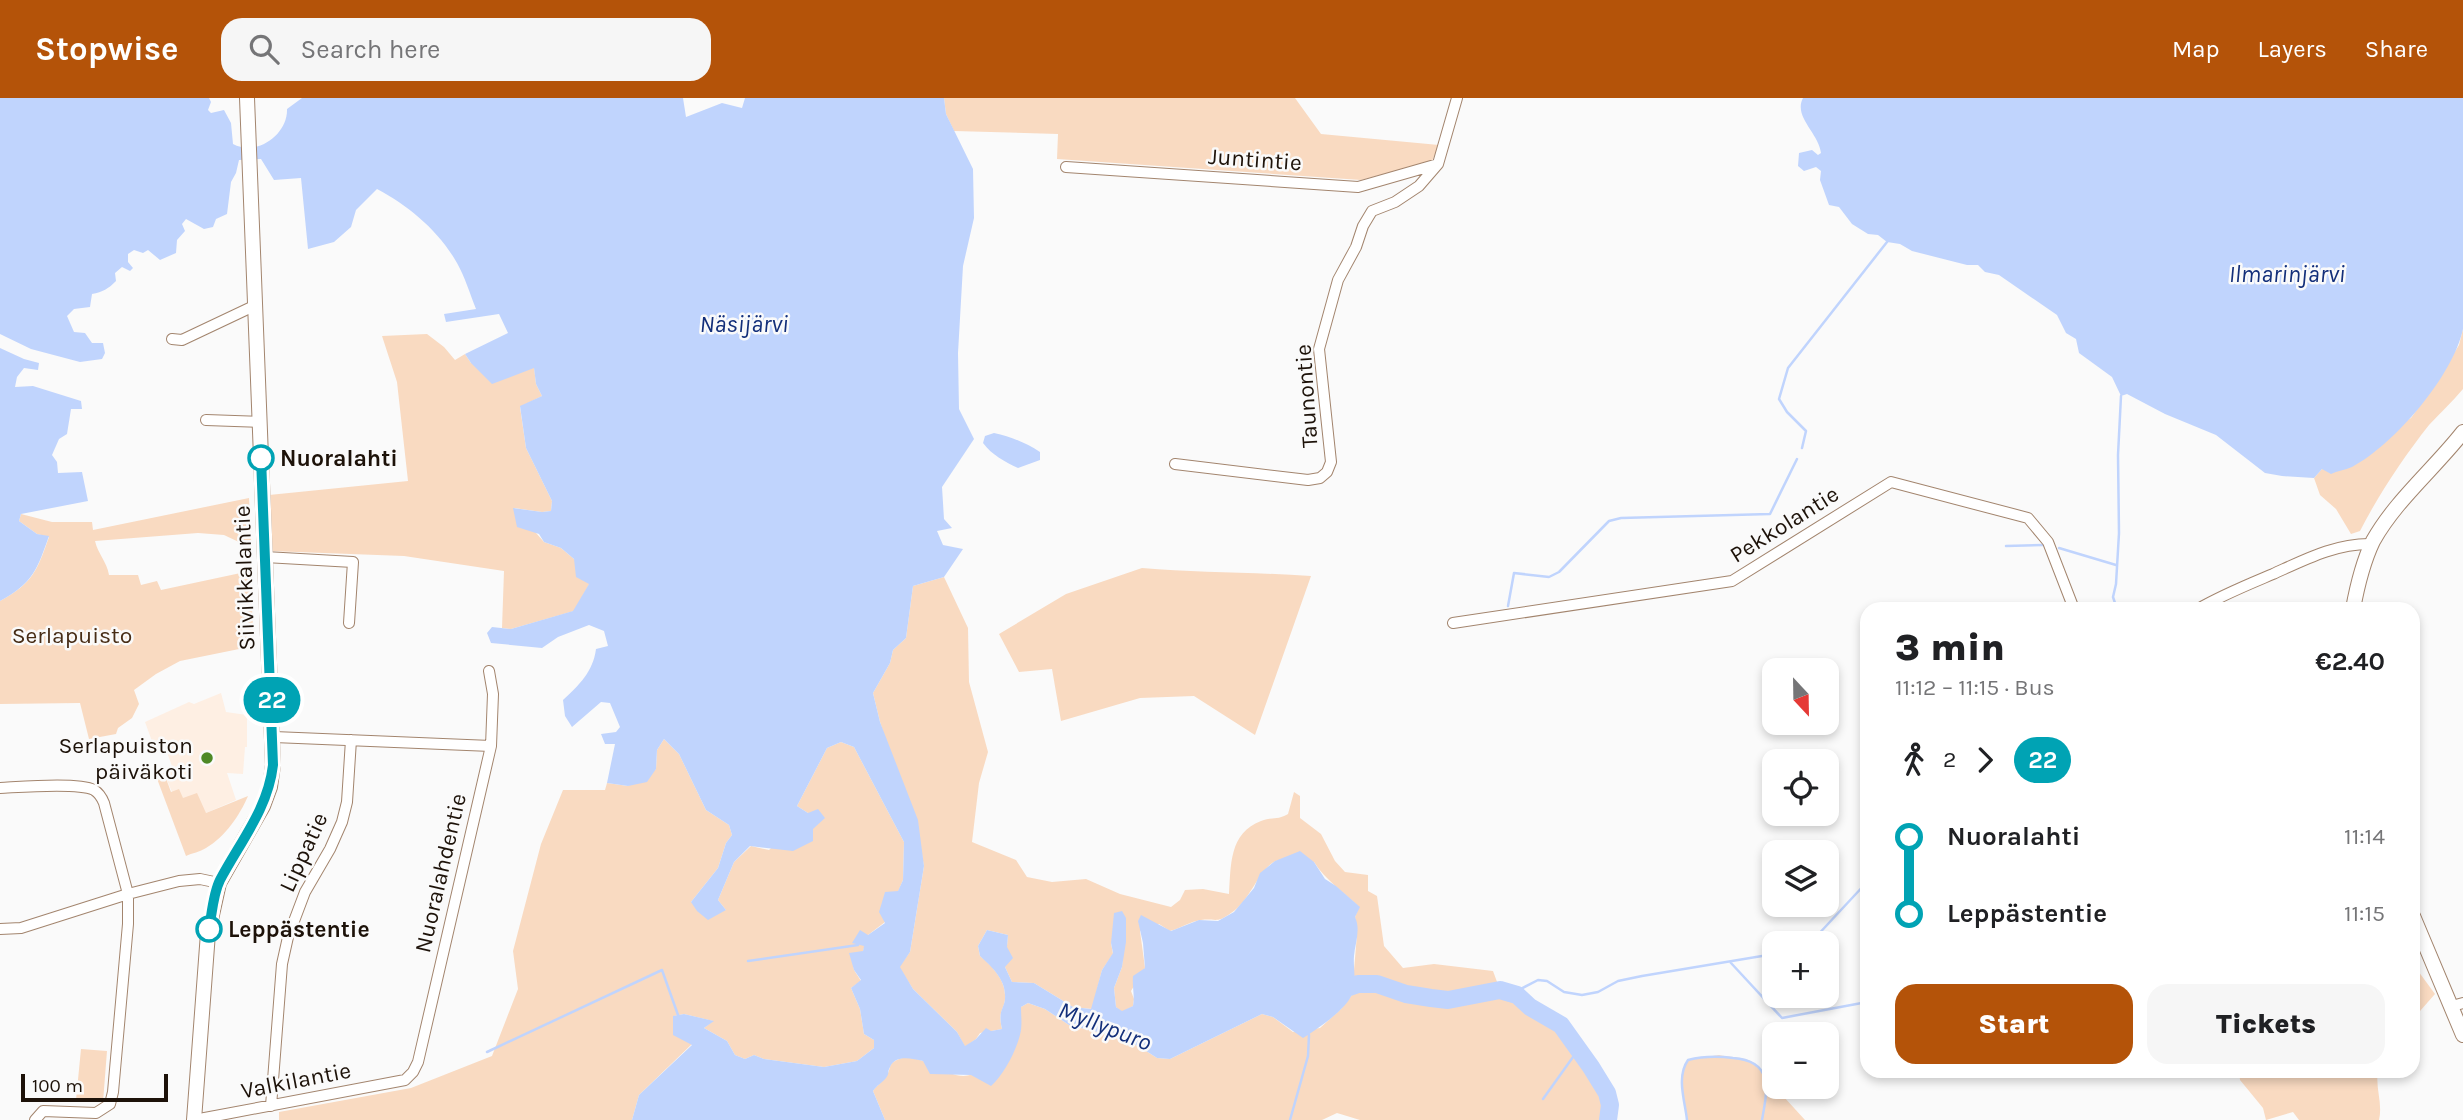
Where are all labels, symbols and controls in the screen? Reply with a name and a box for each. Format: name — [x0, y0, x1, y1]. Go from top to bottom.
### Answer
search box — [221, 18, 711, 81]
text: Stopwise — [35, 30, 179, 68]
icon: search — [245, 30, 283, 68]
text: Search here — [301, 34, 440, 65]
text: Map — [2172, 35, 2220, 63]
text: Layers — [2258, 35, 2327, 63]
text: Share — [2365, 35, 2428, 63]
street label: Juntintie — [1207, 143, 1303, 176]
water label: Ilmarinjärvi — [2229, 260, 2345, 288]
water label: Näsijärvi — [699, 310, 789, 338]
street label: Taunontie — [1289, 343, 1324, 449]
marker: Nuoralahti — [248, 445, 274, 471]
place label: Nuoralahti — [280, 445, 398, 472]
street label: Pekkolantie — [1725, 480, 1844, 569]
street label: Siivikkalantie — [228, 505, 261, 651]
park label: Serlapuisto — [12, 622, 132, 649]
text: 3 min — [1895, 625, 2005, 670]
text: €2.40 — [2315, 646, 2385, 677]
north arrow — [1762, 658, 1839, 735]
map controls — [1762, 658, 1839, 1099]
text: 11:12 – 11:15 · Bus — [1895, 674, 2055, 701]
line badge: 22 — [240, 677, 304, 723]
text: 22 — [257, 686, 287, 714]
place label: Serlapuiston päiväkoti — [58, 732, 193, 785]
icon: walk — [1895, 741, 1933, 779]
icon: forward — [1966, 741, 2004, 779]
text: 2 — [1943, 746, 1956, 773]
text: 22 — [2028, 746, 2057, 774]
button: locate — [1762, 749, 1839, 826]
marker: Serlapuiston päiväkoti — [199, 750, 215, 766]
street label: Nuoralahdentie — [409, 791, 472, 955]
street label: Lippatie — [273, 808, 334, 896]
text: Nuoralahti — [1947, 821, 2080, 852]
text: 11:14 — [2344, 823, 2385, 850]
button: layers — [1762, 840, 1839, 917]
text: Leppästentie — [1947, 898, 2107, 929]
text: 11:15 — [2344, 900, 2385, 927]
marker: Leppästentie — [196, 916, 222, 942]
place label: Leppästentie — [228, 916, 370, 943]
button: + — [1762, 931, 1839, 1008]
button: Start — [1895, 984, 2133, 1064]
button: Tickets — [2147, 984, 2385, 1064]
water label: Myllypuro — [1055, 995, 1156, 1057]
button: − — [1762, 1022, 1839, 1099]
street label: Valkilantie — [239, 1057, 353, 1104]
scale bar — [21, 1071, 168, 1103]
text: 100 m — [32, 1075, 83, 1097]

